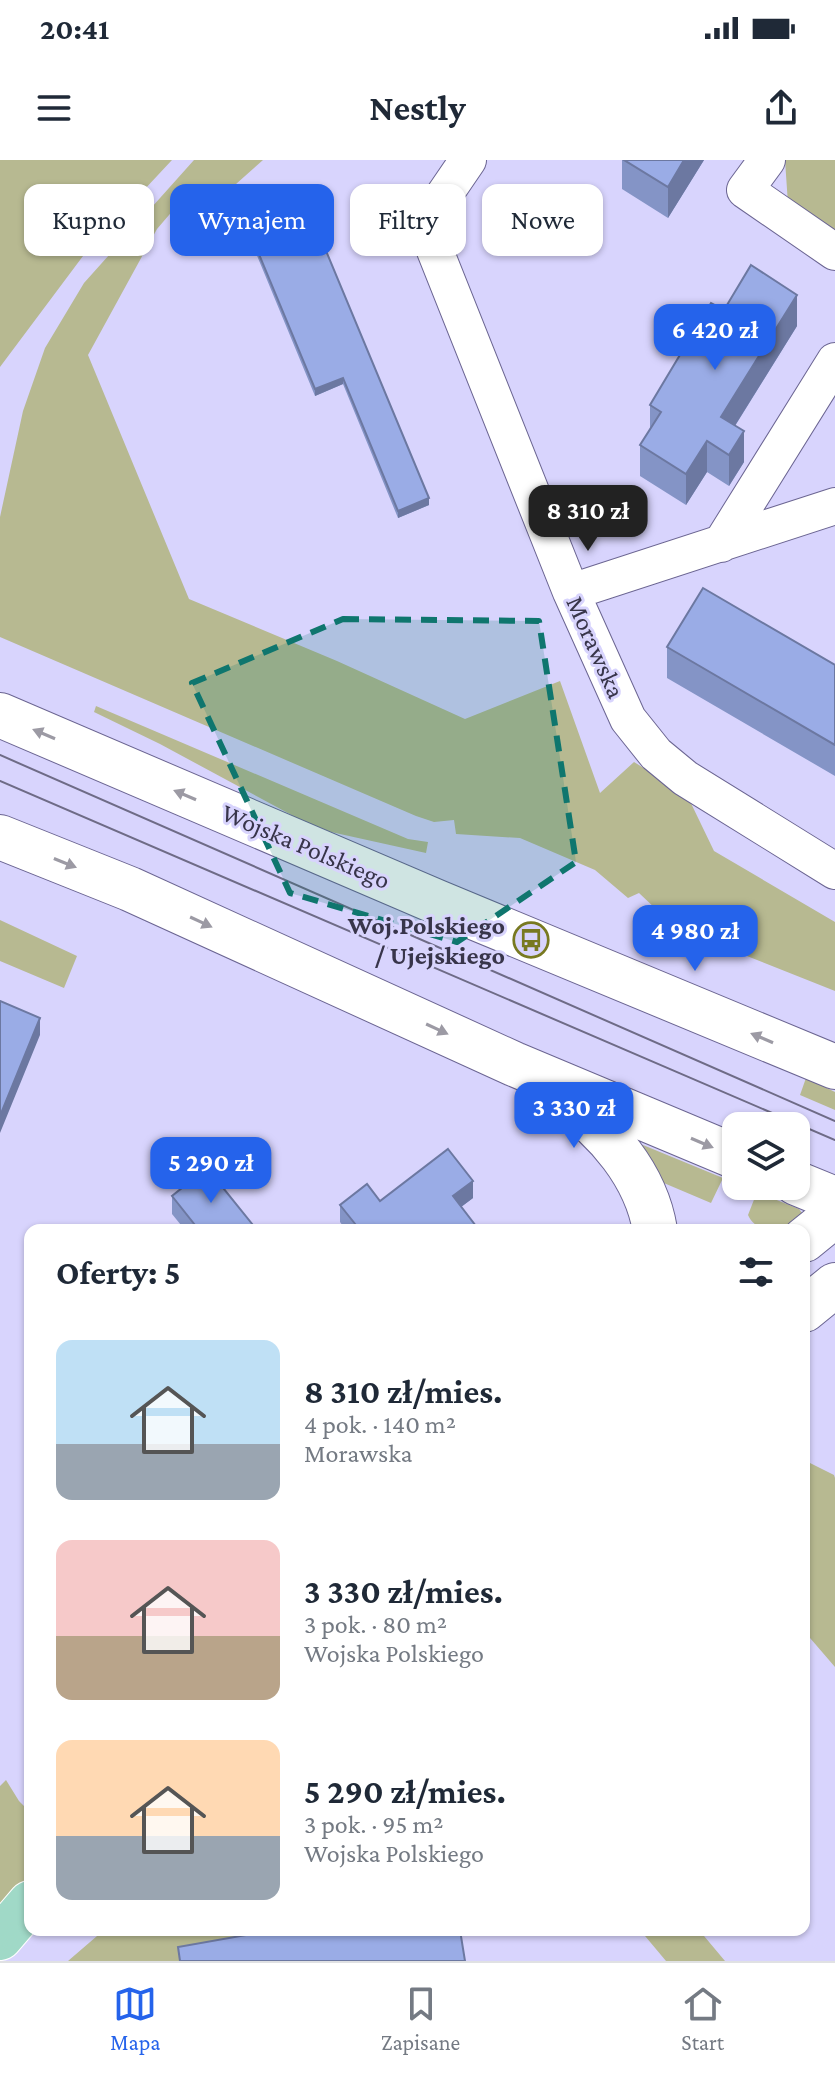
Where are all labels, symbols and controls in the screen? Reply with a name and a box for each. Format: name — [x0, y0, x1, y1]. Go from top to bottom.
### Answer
text: 20:41 — [40, 12, 109, 45]
icon: menu — [32, 86, 76, 130]
icon: share — [759, 86, 803, 130]
text: Nestly — [369, 88, 466, 128]
chip: Kupno — [24, 184, 154, 256]
chip: Wynajem — [170, 184, 334, 256]
chip: Filtry — [350, 184, 466, 256]
chip: Nowe — [482, 184, 603, 256]
pin: 6 420 zł — [632, 304, 798, 372]
text: 6 420 zł — [672, 315, 758, 344]
pin: 8 310 zł — [505, 485, 671, 553]
text: 8 310 zł — [547, 496, 629, 525]
street label: Morawska — [560, 592, 631, 703]
one-way arrow — [32, 727, 56, 741]
one-way arrow — [173, 788, 197, 801]
street label: Wojska Polskiego — [217, 798, 394, 895]
one-way arrow — [53, 857, 77, 870]
pin: 4 980 zł — [612, 905, 778, 973]
place label: Woj.Polskiego / Ujejskiego — [347, 911, 505, 970]
one-way arrow — [189, 915, 213, 928]
text: 4 980 zł — [651, 916, 739, 945]
bus stop icon: Woj.Polskiego / Ujejskiego — [512, 921, 550, 959]
one-way arrow — [426, 1023, 449, 1036]
one-way arrow — [751, 1032, 774, 1045]
pin: 3 330 zł — [491, 1082, 657, 1150]
text: 3 330 zł — [532, 1093, 616, 1122]
map controls — [722, 1112, 810, 1200]
button: layers — [722, 1112, 810, 1200]
pin: 5 290 zł — [128, 1137, 294, 1205]
one-way arrow — [690, 1137, 714, 1150]
text: 5 290 zł — [168, 1148, 254, 1177]
icon: filters — [734, 1250, 778, 1294]
text: Oferty: 5 — [56, 1254, 181, 1291]
icon: home — [120, 1372, 216, 1468]
text: 8 310 zł/mies. — [304, 1373, 503, 1410]
text: 4 pok. · 140 m² — [304, 1410, 456, 1439]
text: Morawska — [304, 1439, 413, 1468]
icon: home — [120, 1572, 216, 1668]
text: 3 330 zł/mies. — [304, 1573, 503, 1610]
text: 3 pok. · 80 m² — [304, 1610, 447, 1639]
text: Wojska Polskiego — [304, 1639, 484, 1668]
icon: home — [120, 1772, 216, 1868]
text: 5 290 zł/mies. — [304, 1773, 506, 1810]
text: 3 pok. · 95 m² — [304, 1810, 444, 1839]
text: Wojska Polskiego — [304, 1839, 484, 1868]
tab: Mapa — [110, 1982, 160, 2055]
tab: Zapisane — [381, 1982, 460, 2055]
tab: Start — [681, 1982, 725, 2055]

